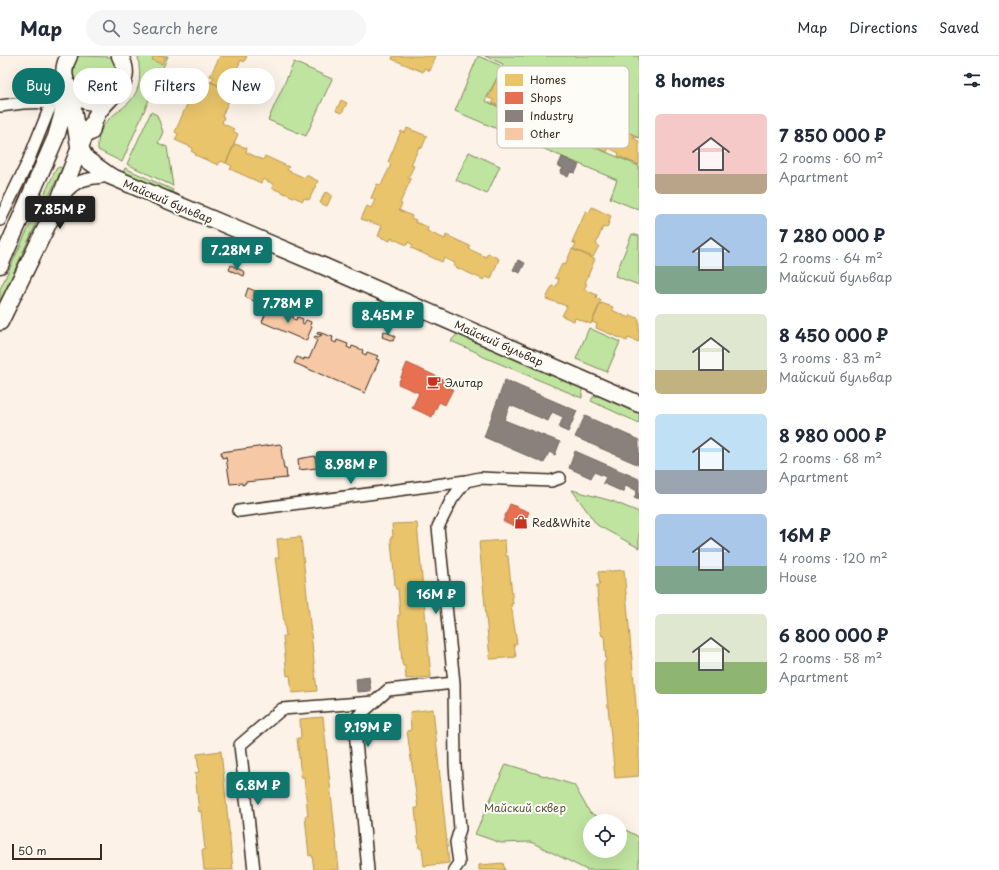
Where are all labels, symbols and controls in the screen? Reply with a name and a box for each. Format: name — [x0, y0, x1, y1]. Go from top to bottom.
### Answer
search box — [86, 10, 366, 46]
text: Map — [20, 14, 62, 42]
text: Search here — [132, 16, 218, 39]
icon: search — [100, 17, 122, 39]
text: Map — [797, 17, 827, 38]
text: Directions — [849, 17, 917, 38]
text: Saved — [939, 17, 979, 38]
legend — [497, 66, 629, 148]
text: 8 homes — [655, 67, 725, 93]
chip: Buy — [12, 68, 65, 104]
chip: Rent — [73, 68, 132, 104]
chip: Filters — [140, 68, 209, 104]
chip: New — [217, 68, 275, 104]
icon: filters — [961, 69, 983, 91]
text: Homes — [530, 71, 566, 88]
text: Shops — [530, 89, 561, 106]
text: Industry — [530, 107, 574, 124]
text: 7 850 000 ₽ — [779, 122, 886, 148]
text: Other — [530, 125, 561, 142]
icon: home — [687, 130, 735, 178]
text: 2 rooms · 60 m² — [779, 148, 884, 167]
text: Apartment — [779, 167, 848, 186]
street label: Майский бульвар — [121, 174, 216, 228]
pin: 7.85M ₽ — [23, 196, 97, 230]
text: 7.85M ₽ — [34, 199, 86, 218]
text: 7 280 000 ₽ — [779, 222, 885, 248]
icon: home — [687, 230, 735, 278]
pin: 7.28M ₽ — [200, 237, 274, 271]
text: 7.28M ₽ — [211, 240, 263, 259]
text: 2 rooms · 64 m² — [779, 248, 883, 267]
text: Майский бульвар — [779, 267, 892, 286]
pin: 7.78M ₽ — [251, 290, 325, 324]
text: 7.78M ₽ — [262, 293, 314, 312]
pin: 8.45M ₽ — [351, 302, 425, 336]
text: 8.45M ₽ — [361, 305, 415, 324]
street label: Майский бульвар — [452, 316, 546, 370]
text: 8 450 000 ₽ — [779, 322, 888, 348]
icon: home — [687, 330, 735, 378]
text: 3 rooms · 83 m² — [779, 348, 882, 367]
text: Майский бульвар — [779, 367, 892, 386]
cafe icon: Элитар — [426, 374, 442, 390]
place label: Элитар — [445, 374, 484, 391]
text: 8 980 000 ₽ — [779, 422, 886, 448]
icon: home — [687, 430, 735, 478]
text: 2 rooms · 68 m² — [779, 448, 882, 467]
pin: 8.98M ₽ — [314, 451, 388, 485]
text: 8.98M ₽ — [325, 454, 377, 473]
text: Apartment — [779, 467, 848, 486]
shop icon: Red&White — [513, 514, 529, 530]
place label: Red&White — [532, 514, 591, 531]
text: 16M ₽ — [779, 522, 831, 548]
icon: home — [687, 530, 735, 578]
text: 4 rooms · 120 m² — [779, 548, 888, 567]
text: House — [779, 567, 817, 586]
pin: 16M ₽ — [408, 581, 464, 615]
text: 16M ₽ — [416, 584, 456, 603]
text: 6 800 000 ₽ — [779, 622, 888, 648]
icon: home — [687, 630, 735, 678]
text: 2 rooms · 58 m² — [779, 648, 882, 667]
text: Apartment — [779, 667, 848, 686]
pin: 9.19M ₽ — [331, 714, 405, 748]
text: 9.19M ₽ — [344, 717, 392, 736]
pin: 6.8M ₽ — [225, 772, 291, 806]
text: 6.8M ₽ — [236, 775, 280, 794]
park label: Майский сквер — [484, 799, 566, 816]
map controls — [583, 814, 627, 858]
button: locate — [583, 814, 627, 858]
scale bar — [12, 842, 102, 861]
text: 50 m — [18, 842, 47, 859]

